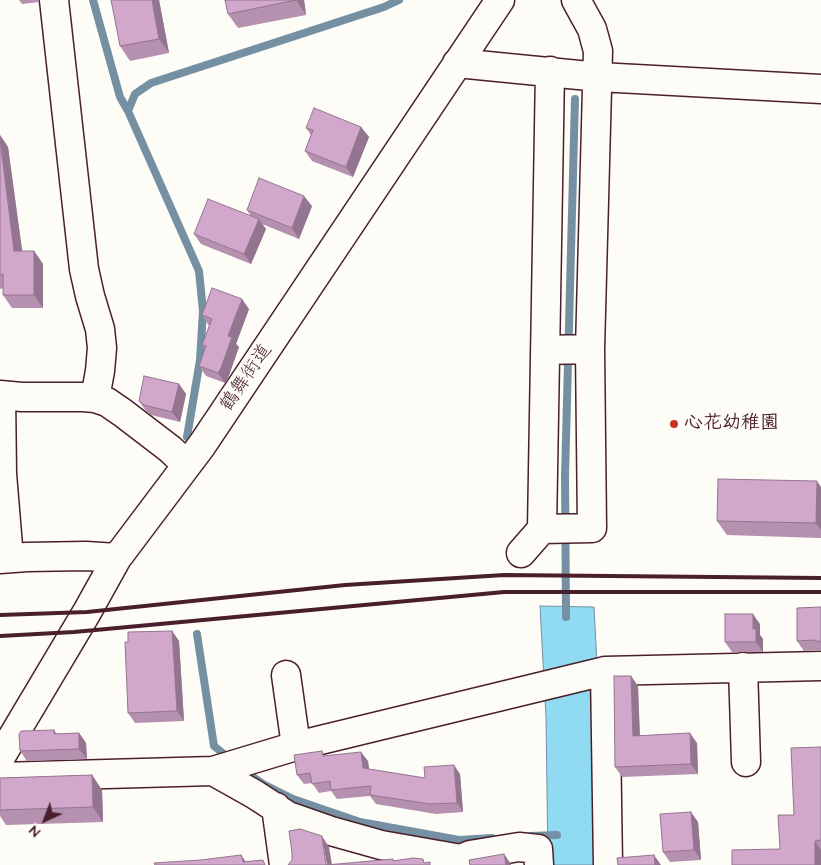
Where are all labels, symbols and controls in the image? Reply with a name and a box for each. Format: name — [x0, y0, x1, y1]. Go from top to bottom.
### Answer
street label: 鶴舞街道 — [216, 340, 278, 416]
place label: 心花幼稚園 — [684, 413, 779, 435]
marker: 心花幼稚園 — [668, 418, 680, 430]
north arrow — [20, 795, 70, 845]
text: N — [25, 821, 45, 841]

